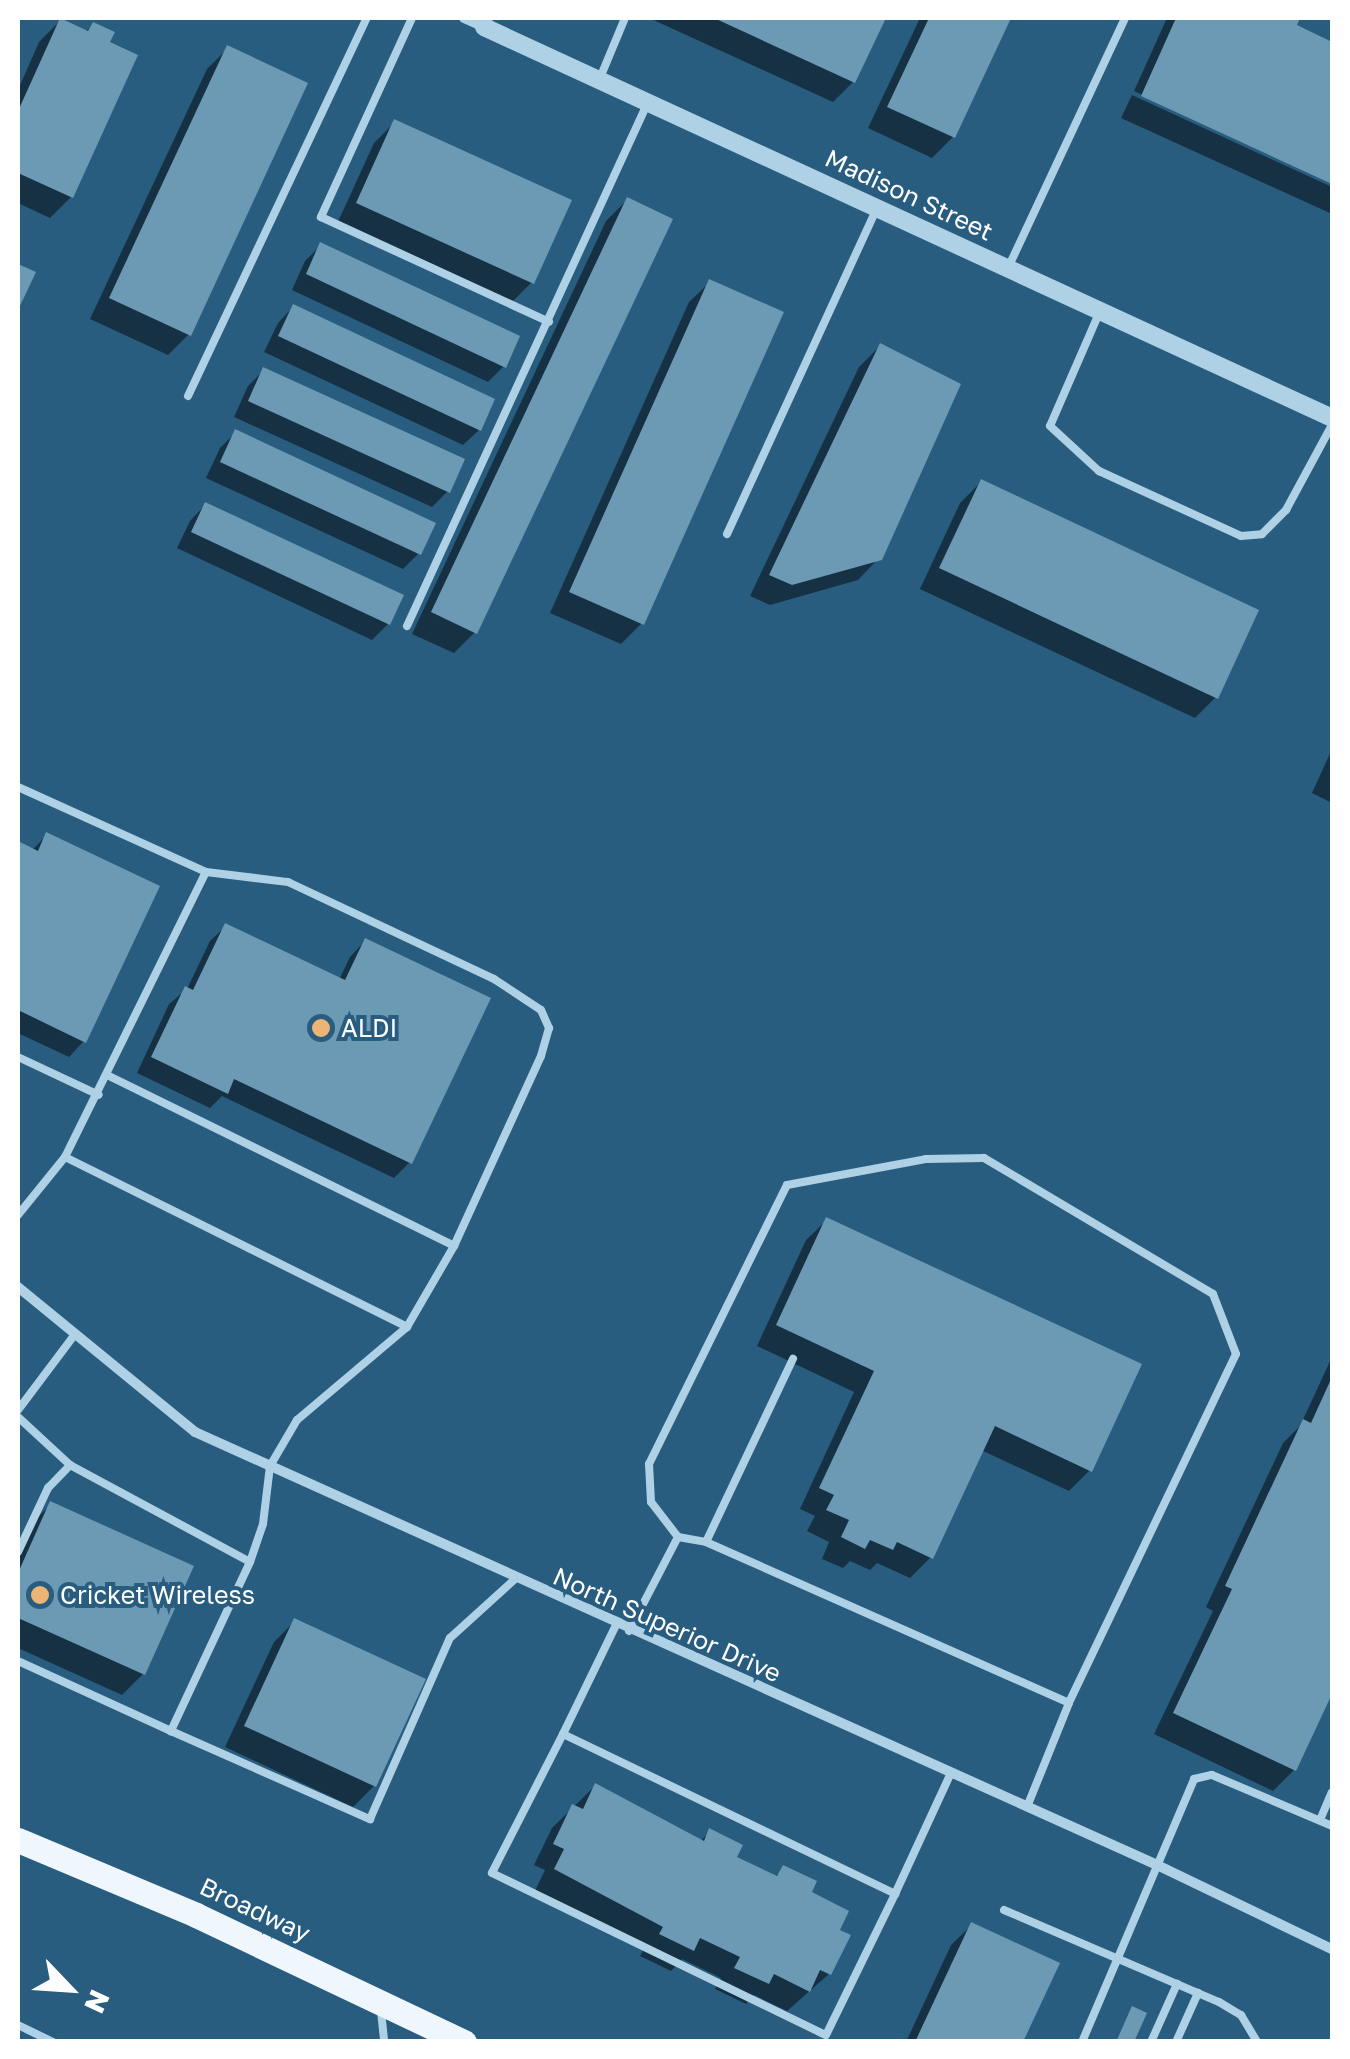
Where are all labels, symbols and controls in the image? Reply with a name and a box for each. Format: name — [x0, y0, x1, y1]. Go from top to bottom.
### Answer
street label: Madison Street — [820, 143, 998, 247]
place label: ALDI — [341, 1013, 397, 1043]
marker: ALDI — [310, 1017, 332, 1039]
street label: North Superior Drive — [548, 1561, 786, 1689]
place label: Cricket Wireless — [60, 1580, 255, 1610]
marker: Cricket Wireless — [29, 1584, 51, 1606]
street label: Broadway — [195, 1871, 315, 1949]
north arrow — [20, 1939, 120, 2039]
text: N — [78, 1985, 117, 2019]

